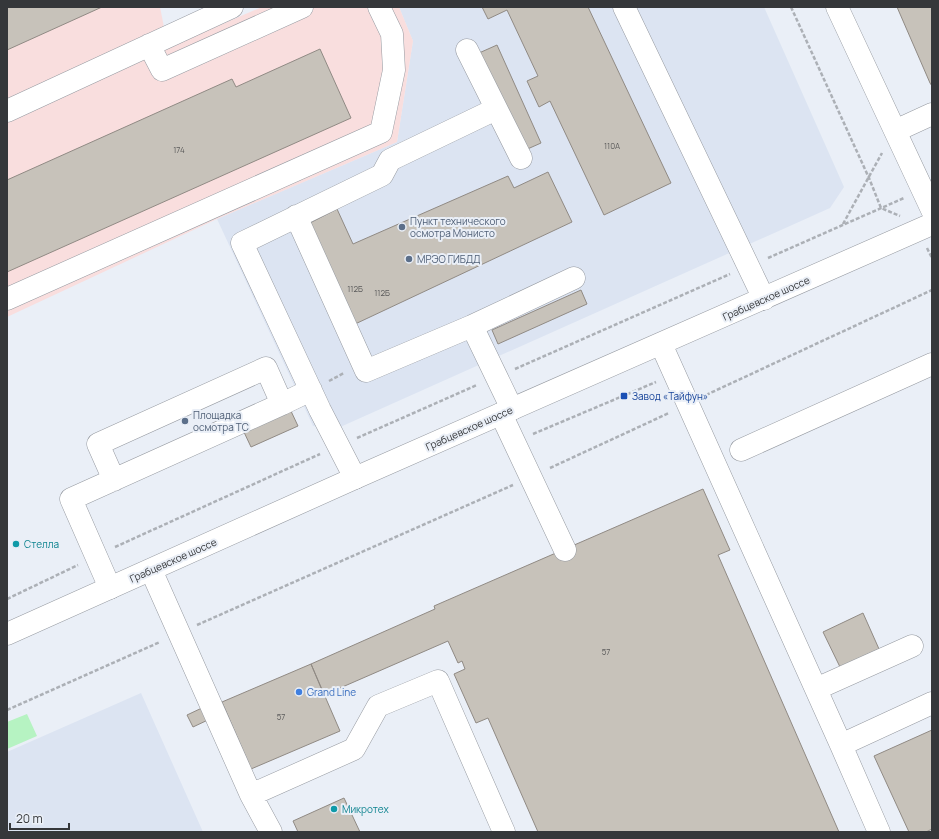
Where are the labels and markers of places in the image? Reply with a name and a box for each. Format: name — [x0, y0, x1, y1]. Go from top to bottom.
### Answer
place label: Пункт технического осмотра Монисто — [410, 214, 506, 240]
marker: Пункт технического осмотра Монисто — [397, 222, 407, 232]
place label: МРЭО ГИБДД — [417, 252, 480, 266]
marker: МРЭО ГИБДД — [404, 254, 414, 264]
place label: Завод «Тайфун» — [632, 389, 708, 403]
marker: Завод «Тайфун» — [619, 391, 629, 401]
place label: Площадка осмотра ТС — [193, 408, 249, 434]
marker: Площадка осмотра ТС — [180, 416, 190, 426]
place label: Стелла — [24, 537, 59, 551]
marker: Стелла — [11, 539, 21, 549]
place label: Grand Line — [307, 685, 356, 699]
marker: Grand Line — [294, 687, 304, 697]
place label: Микротех — [342, 802, 389, 816]
marker: Микротех — [329, 804, 339, 814]

